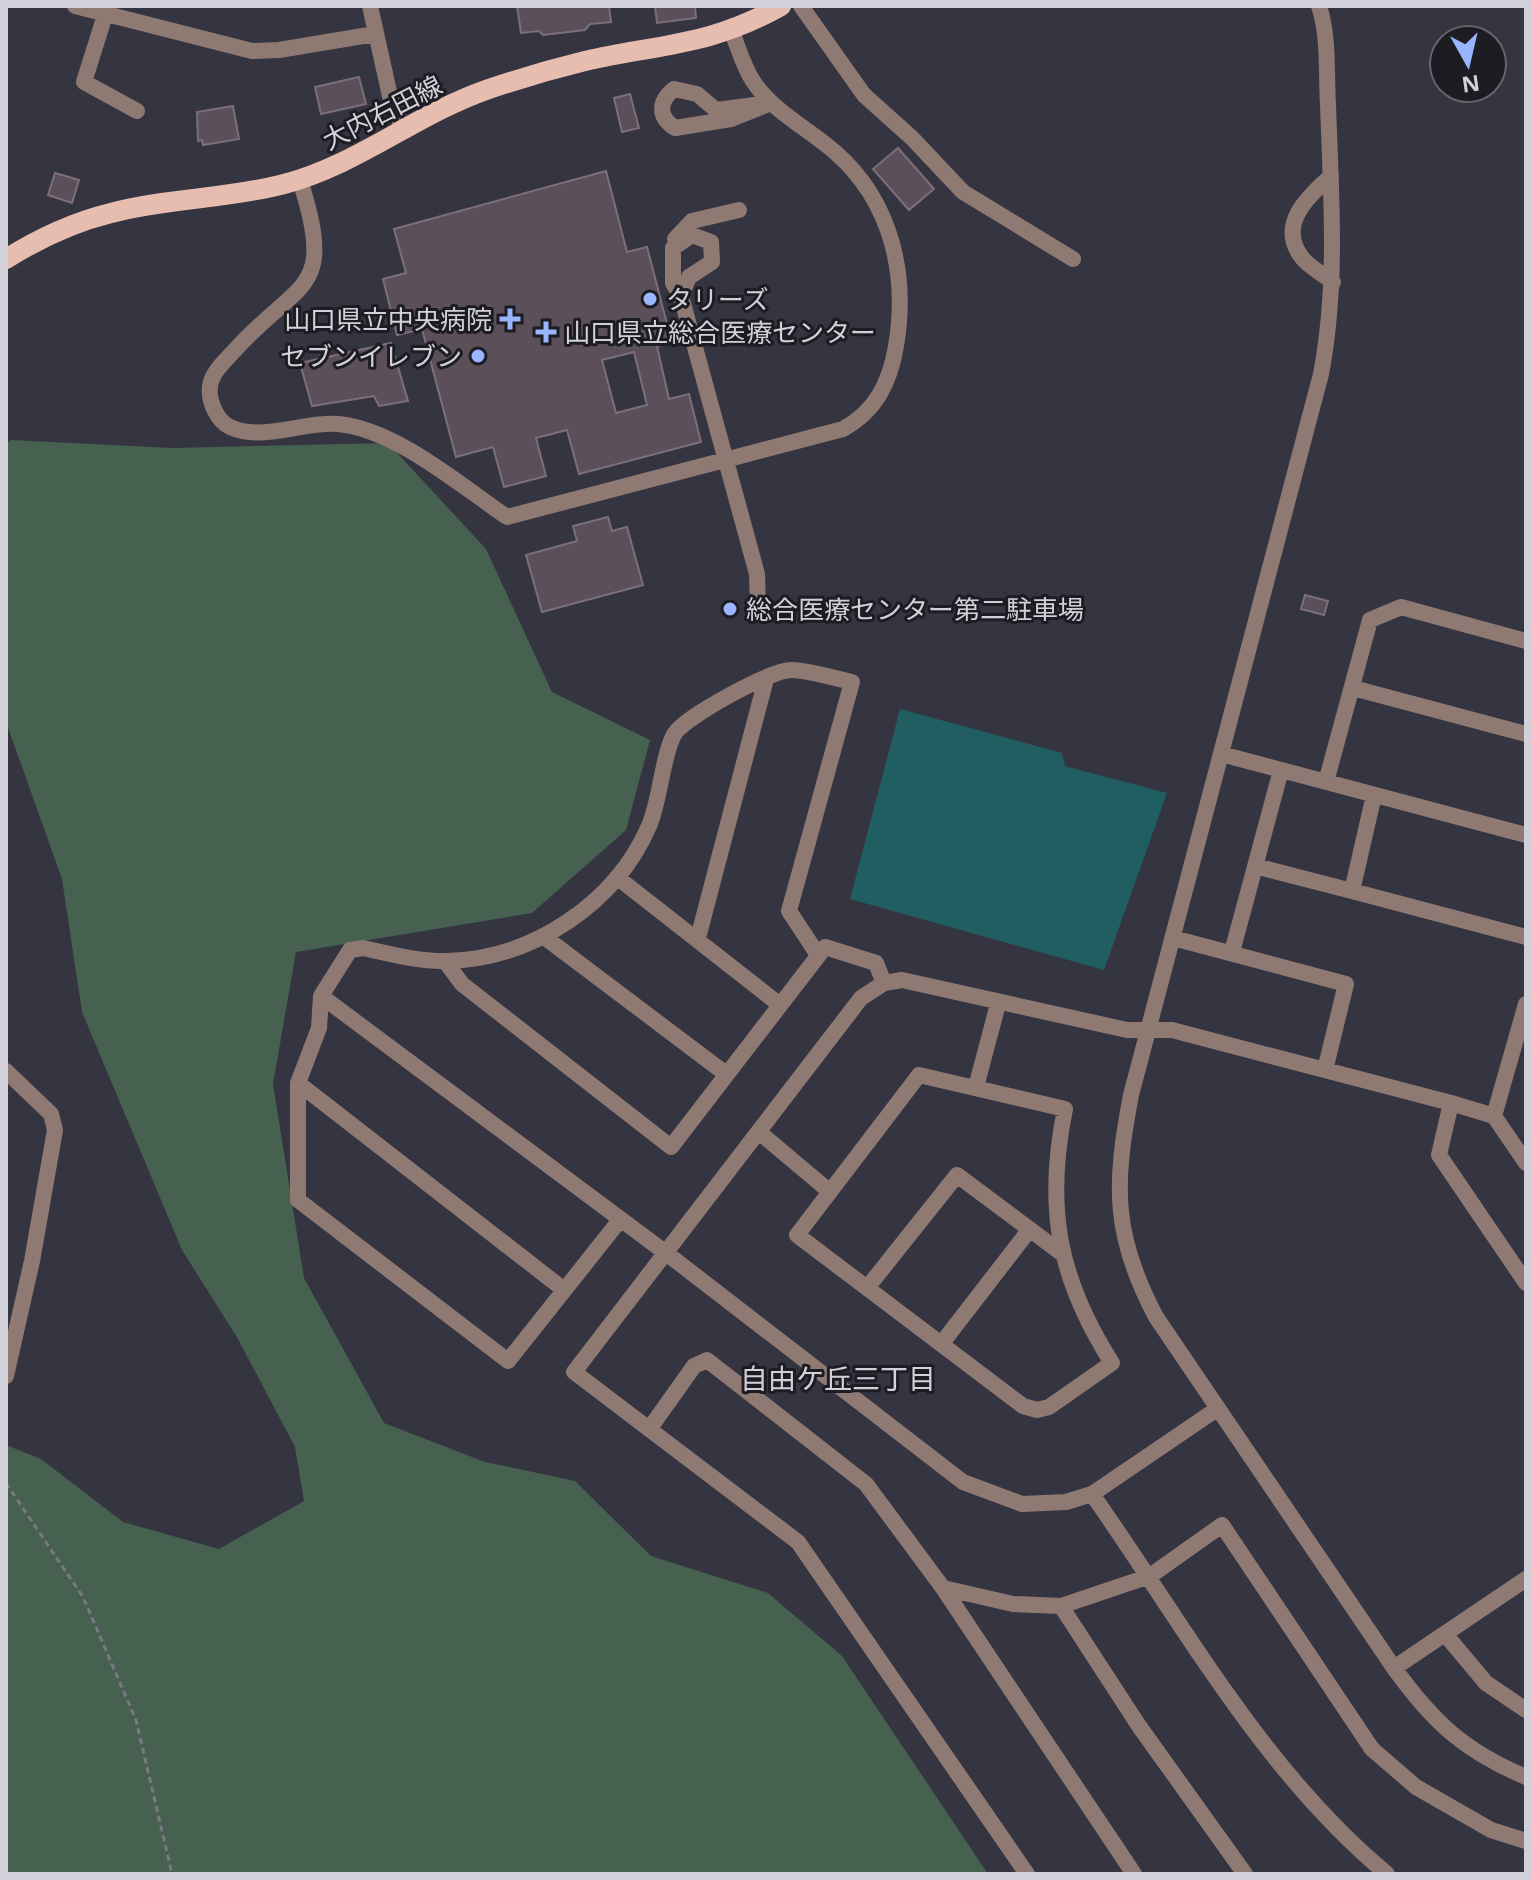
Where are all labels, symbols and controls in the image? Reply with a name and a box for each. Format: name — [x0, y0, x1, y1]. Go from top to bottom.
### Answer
north arrow — [1428, 24, 1508, 104]
street label: 大内右田線 — [316, 66, 448, 158]
text: N — [1460, 69, 1482, 101]
place label: タリーズ — [666, 281, 769, 317]
marker: タリーズ — [641, 290, 659, 308]
place label: 山口県立中央病院 — [284, 301, 492, 337]
marker: 山口県立中央病院 — [499, 308, 521, 330]
place label: 山口県立総合医療センター — [564, 314, 876, 350]
marker: 山口県立総合医療センター — [535, 321, 557, 343]
place label: セブンイレブン — [280, 338, 462, 374]
marker: セブンイレブン — [469, 347, 487, 365]
place label: 総合医療センター第二駐車場 — [746, 591, 1084, 627]
marker: 総合医療センター第二駐車場 — [721, 600, 739, 618]
district label: 自由ケ丘三丁目 — [740, 1359, 936, 1397]

